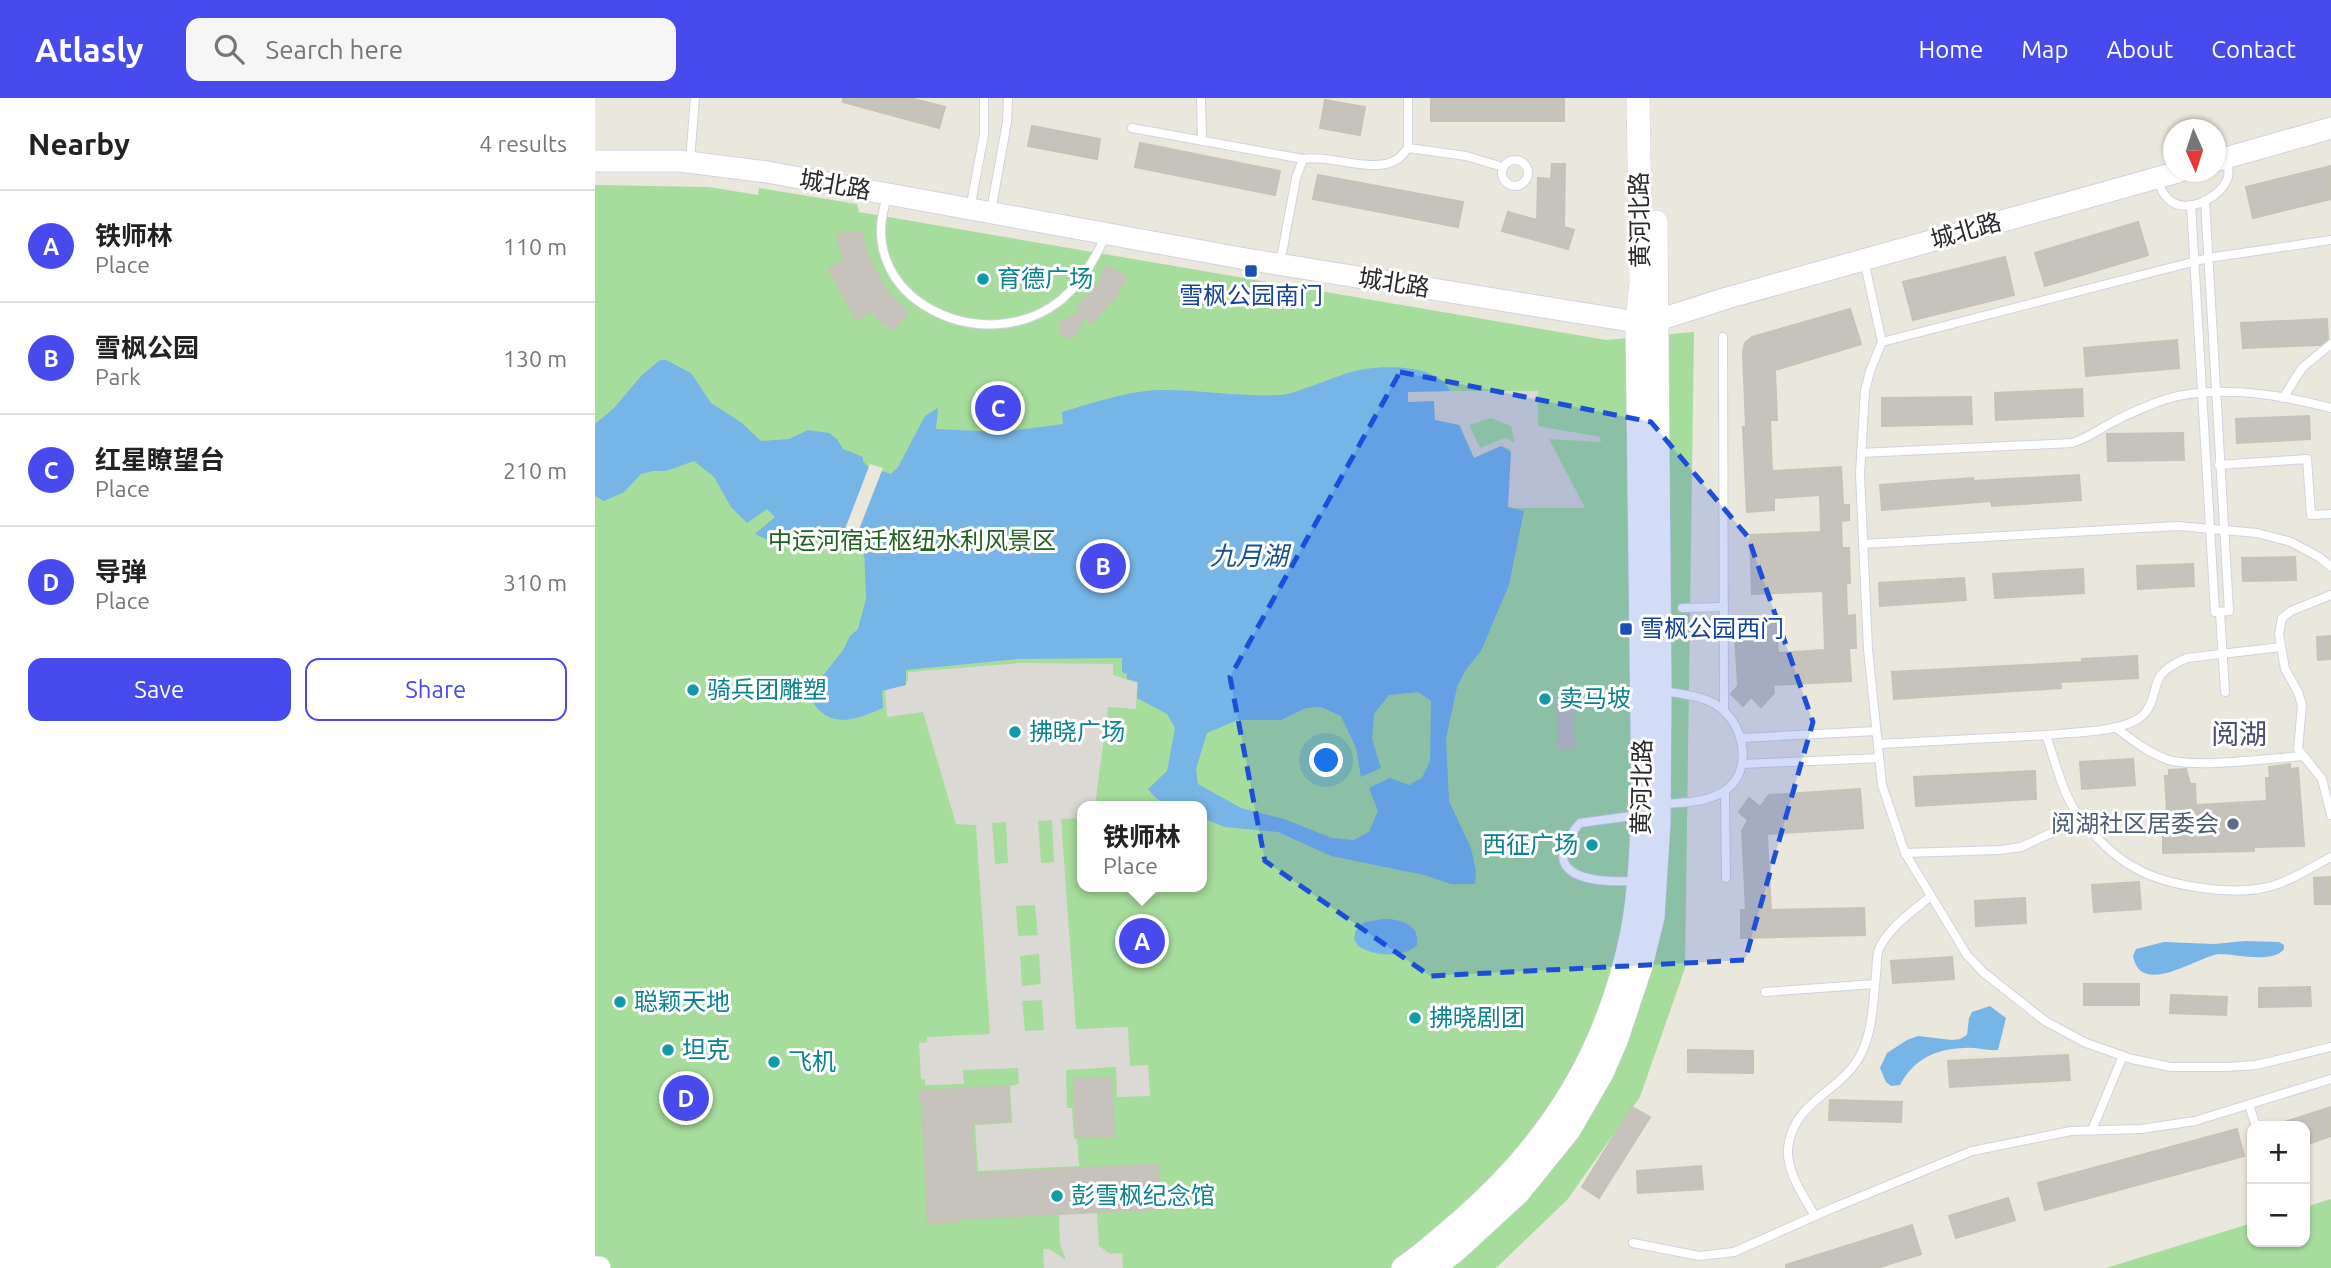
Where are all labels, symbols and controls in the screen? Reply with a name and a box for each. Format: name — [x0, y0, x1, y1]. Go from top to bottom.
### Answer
search box — [186, 18, 676, 81]
icon: search — [210, 30, 248, 68]
text: Atlasly — [35, 31, 144, 68]
text: Search here — [266, 35, 403, 64]
text: Home — [1918, 36, 1983, 63]
text: Map — [2021, 36, 2068, 63]
text: About — [2106, 36, 2173, 63]
text: Contact — [2211, 36, 2296, 63]
north arrow — [2163, 119, 2226, 182]
text: Nearby — [28, 127, 130, 161]
text: 4 results — [479, 131, 567, 156]
street label: 城北路 — [797, 165, 873, 204]
street label: 黄河北路 — [1625, 172, 1654, 268]
street label: 城北路 — [1928, 208, 2004, 253]
text: 铁师林 — [95, 221, 173, 250]
text: A — [43, 234, 59, 259]
text: 110 m — [503, 234, 567, 259]
text: Place — [95, 252, 150, 277]
marker: 雪枫公园南门 — [1243, 263, 1259, 279]
street label: 城北路 — [1356, 264, 1432, 301]
place label: 育德广场 — [997, 265, 1093, 292]
marker: 育德广场 — [975, 271, 991, 287]
place label: 雪枫公园南门 — [1179, 282, 1323, 309]
text: 雪枫公园 — [95, 333, 199, 362]
text: B — [43, 346, 59, 371]
text: 130 m — [503, 346, 567, 371]
text: Park — [95, 364, 141, 389]
pin: C — [975, 382, 1021, 434]
text: 红星瞭望台 — [95, 445, 225, 474]
text: C — [44, 458, 58, 483]
text: 210 m — [503, 458, 567, 483]
text: Place — [95, 476, 150, 501]
park label: 中运河宿迁枢纽水利风景区 — [768, 527, 1056, 554]
pin: B — [1080, 540, 1126, 592]
water label: 九月湖 — [1210, 541, 1292, 570]
text: 导弹 — [95, 557, 147, 586]
text: D — [43, 570, 59, 595]
text: 310 m — [503, 570, 567, 595]
text: Place — [95, 588, 150, 613]
place label: 雪枫公园西门 — [1640, 615, 1784, 642]
marker: 雪枫公园西门 — [1618, 621, 1634, 637]
button: Save — [28, 658, 291, 721]
button: Share — [305, 658, 567, 721]
place label: 骑兵团雕塑 — [707, 676, 827, 703]
marker: 骑兵团雕塑 — [685, 682, 701, 698]
place label: 卖马坡 — [1559, 685, 1631, 712]
marker: 卖马坡 — [1537, 691, 1553, 707]
place label: 拂晓广场 — [1029, 718, 1125, 745]
district label: 阅湖 — [2211, 718, 2267, 749]
marker: 拂晓广场 — [1007, 724, 1023, 740]
street label: 黄河北路 — [1627, 739, 1656, 835]
your location — [1309, 743, 1343, 777]
popup — [1077, 801, 1207, 892]
place label: 阅湖社区居委会 — [2051, 810, 2219, 837]
marker: 阅湖社区居委会 — [2225, 816, 2241, 832]
text: 铁师林 — [1103, 822, 1181, 851]
place label: 西征广场 — [1482, 831, 1578, 858]
marker: 西征广场 — [1584, 837, 1600, 853]
text: Place — [1103, 853, 1158, 878]
pin: A — [1119, 915, 1165, 967]
place label: 聪颖天地 — [634, 988, 730, 1015]
marker: 聪颖天地 — [612, 994, 628, 1010]
place label: 拂晓剧团 — [1429, 1004, 1525, 1031]
marker: 拂晓剧团 — [1407, 1010, 1423, 1026]
place label: 坦克 — [682, 1036, 730, 1063]
marker: 坦克 — [660, 1042, 676, 1058]
place label: 飞机 — [788, 1048, 836, 1075]
marker: 飞机 — [766, 1054, 782, 1070]
pin: D — [663, 1072, 709, 1124]
map controls — [2247, 1121, 2310, 1247]
button: + — [2247, 1121, 2310, 1184]
place label: 彭雪枫纪念馆 — [1071, 1182, 1215, 1209]
button: − — [2247, 1184, 2310, 1247]
marker: 彭雪枫纪念馆 — [1049, 1188, 1065, 1204]

